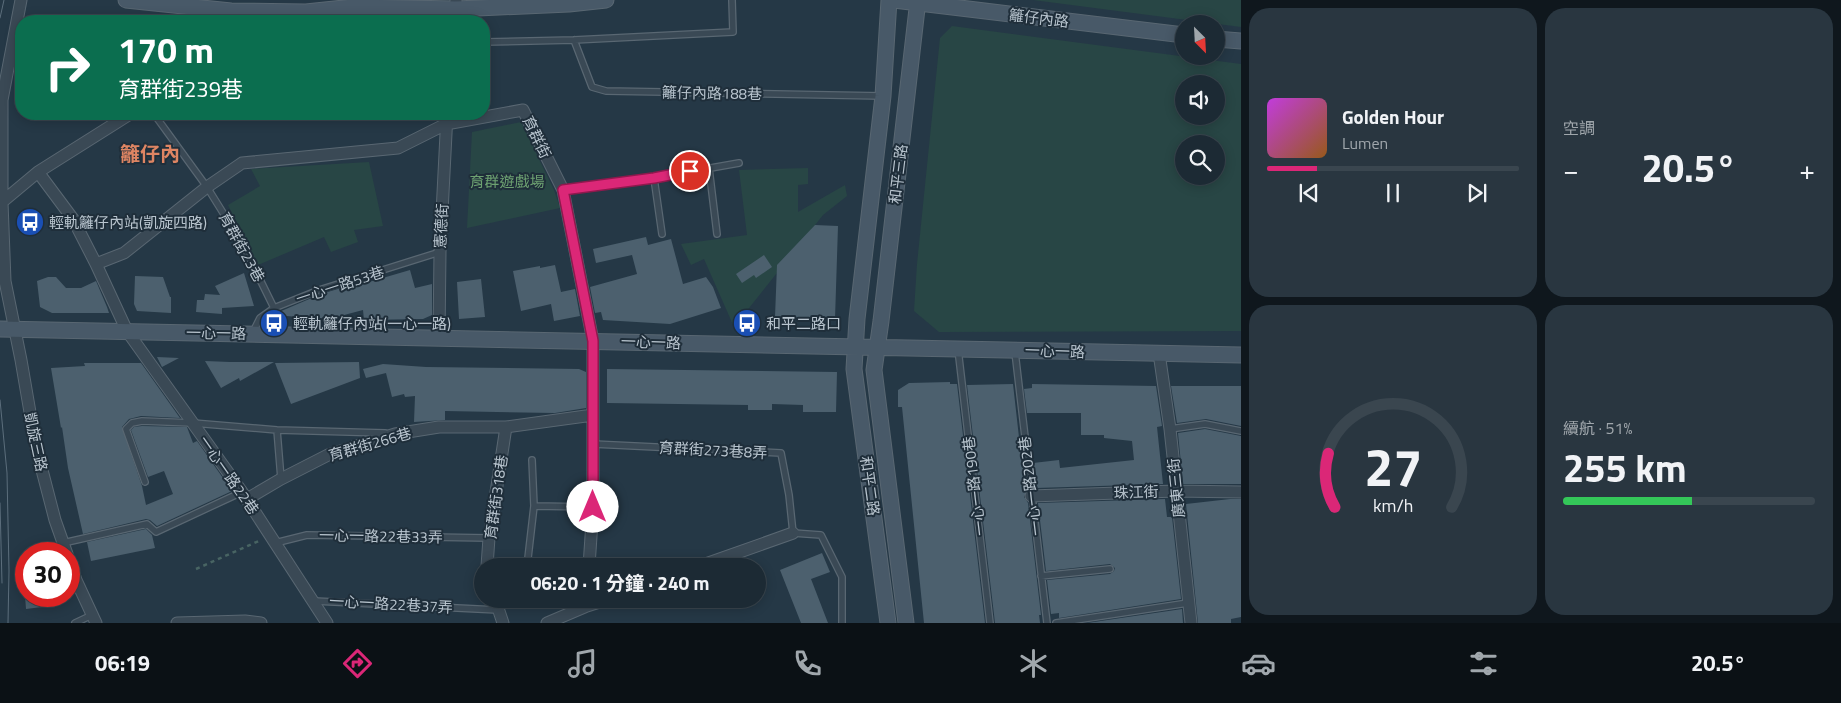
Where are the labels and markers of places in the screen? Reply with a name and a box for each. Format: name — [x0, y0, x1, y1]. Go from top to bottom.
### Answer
pin — [669, 150, 711, 192]
bus stop icon: 輕軌籬仔內站(凱旋四路) — [15, 207, 45, 237]
place label: 輕軌籬仔內站(凱旋四路) — [49, 211, 207, 234]
bus stop icon: 輕軌籬仔內站(一心一路) — [259, 308, 289, 338]
bus stop icon: 和平二路口 — [732, 308, 762, 338]
place label: 輕軌籬仔內站(一心一路) — [293, 312, 451, 335]
place label: 和平二路口 — [766, 312, 841, 335]

